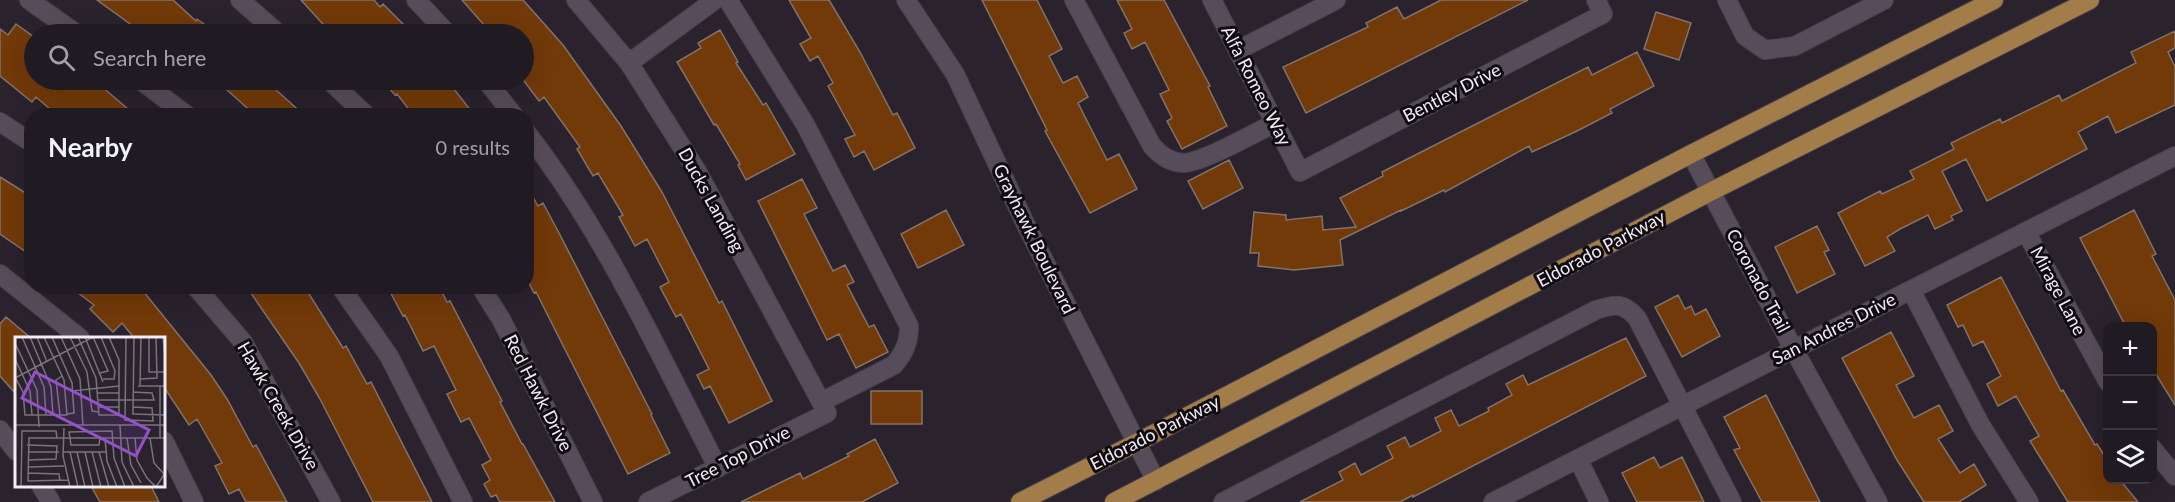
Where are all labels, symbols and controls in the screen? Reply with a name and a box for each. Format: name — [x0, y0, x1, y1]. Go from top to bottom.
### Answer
street label: Alfa Romeo Way — [1217, 22, 1297, 150]
search box — [24, 24, 534, 90]
icon: search — [45, 41, 78, 74]
text: Search here — [93, 44, 206, 71]
street label: Bentley Drive — [1399, 58, 1504, 126]
text: Nearby — [48, 131, 133, 163]
text: 0 results — [435, 135, 510, 159]
street label: Ducks Landing — [674, 144, 750, 255]
street label: Grayhawk Boulevard — [989, 160, 1081, 317]
street label: Eldorado Parkway — [1533, 205, 1669, 291]
street label: Coronado Trail — [1722, 225, 1795, 336]
street label: Mirage Lane — [2026, 242, 2091, 339]
street label: San Andres Drive — [1768, 287, 1899, 369]
map controls — [2103, 322, 2157, 484]
button: + — [2103, 322, 2157, 376]
street label: Red Hawk Drive — [500, 330, 578, 455]
inset map — [15, 337, 165, 487]
street label: Hawk Creek Drive — [233, 338, 324, 473]
button: − — [2103, 376, 2157, 430]
street label: Eldorado Parkway — [1086, 390, 1224, 474]
street label: Tree Top Drive — [682, 420, 793, 492]
button: layers — [2103, 430, 2157, 484]

